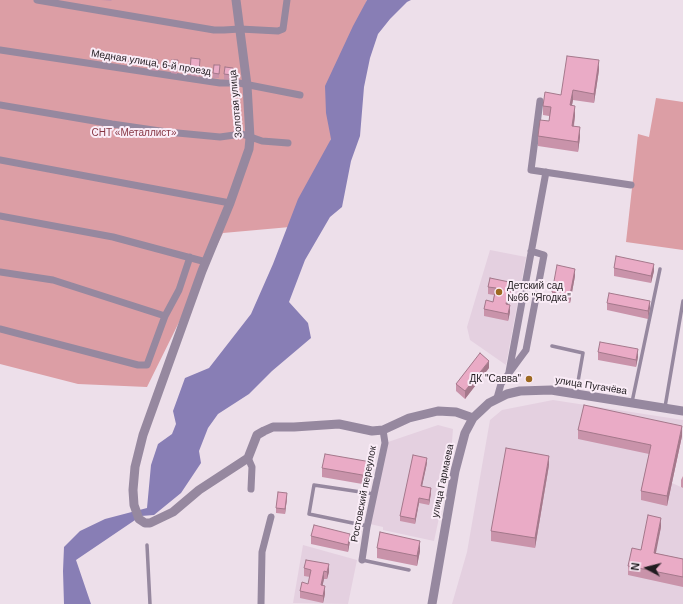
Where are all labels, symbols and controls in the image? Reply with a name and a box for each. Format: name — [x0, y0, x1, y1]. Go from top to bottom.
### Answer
street label: Медная улица, 6-й проезд — [90, 48, 212, 78]
street label: Золотая улица — [227, 69, 245, 139]
park label: СНТ «Металлист» — [92, 127, 176, 139]
place label: Детский сад №66 "Ягодка" — [507, 280, 571, 304]
marker: Детский сад №66 "Ягодка" — [494, 287, 504, 297]
place label: ДК "Савва" — [470, 373, 521, 385]
marker: ДК "Савва" — [524, 374, 534, 384]
street label: улица Пугачёва — [554, 374, 628, 398]
street label: улица Гармаева — [429, 443, 457, 519]
street label: Ростовский переулок — [349, 445, 379, 543]
north arrow — [627, 548, 667, 588]
text: N — [629, 562, 642, 571]

